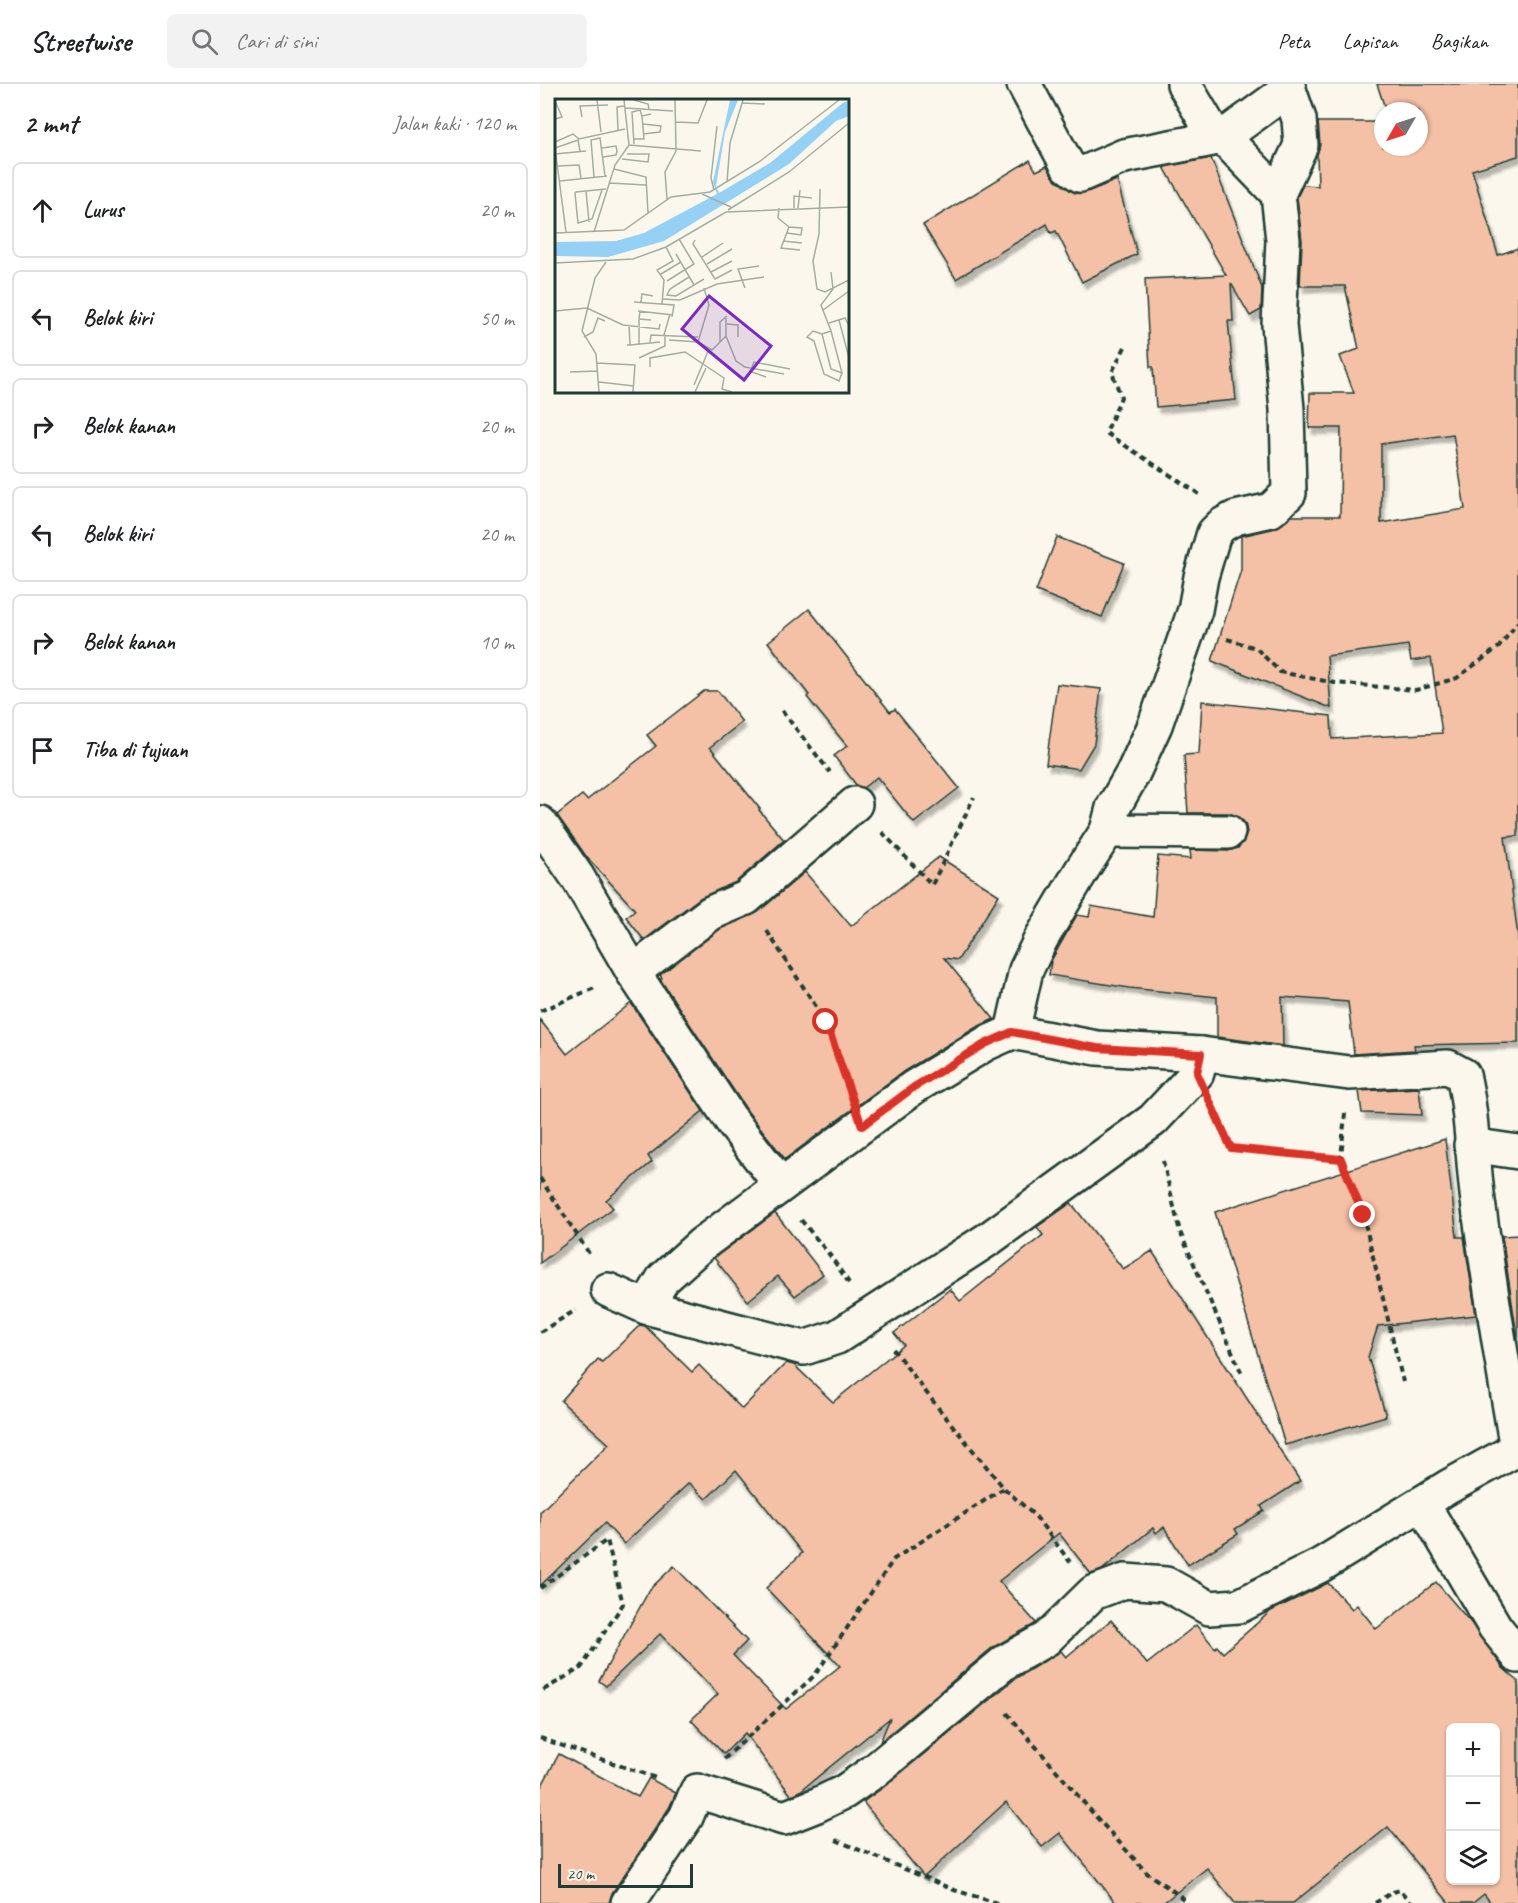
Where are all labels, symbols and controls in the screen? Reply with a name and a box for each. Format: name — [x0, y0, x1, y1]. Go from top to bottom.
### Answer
search box — [167, 14, 587, 68]
text: Streetwise — [30, 24, 131, 59]
icon: search — [188, 25, 221, 58]
text: Cari di sini — [236, 27, 317, 55]
text: Peta — [1278, 28, 1310, 54]
text: Lapisan — [1343, 28, 1398, 54]
text: Bagikan — [1431, 28, 1488, 54]
inset map — [555, 99, 849, 393]
north arrow — [1374, 102, 1428, 156]
text: 2 mnt — [24, 107, 77, 140]
text: Jalan kaki · 120 m — [393, 111, 516, 136]
icon: ahead — [26, 194, 59, 227]
text: Lurus — [83, 196, 123, 224]
text: 20 m — [480, 198, 514, 223]
icon: left — [26, 302, 59, 335]
text: Belok kiri — [83, 304, 152, 332]
text: 50 m — [480, 306, 514, 331]
icon: right — [26, 410, 59, 443]
text: Belok kanan — [83, 412, 175, 440]
text: 20 m — [480, 414, 514, 439]
icon: left — [26, 518, 59, 551]
text: Belok kiri — [83, 520, 152, 548]
text: 20 m — [480, 522, 514, 547]
icon: right — [26, 626, 59, 659]
text: Belok kanan — [83, 628, 175, 656]
text: 10 m — [480, 630, 514, 655]
icon: arrive — [26, 734, 59, 767]
text: Tiba di tujuan — [83, 736, 188, 764]
route start — [812, 1008, 838, 1034]
route end — [1349, 1201, 1375, 1227]
map controls — [1446, 1723, 1500, 1885]
button: + — [1446, 1723, 1500, 1777]
button: − — [1446, 1777, 1500, 1831]
button: layers — [1446, 1831, 1500, 1885]
scale bar — [558, 1861, 693, 1888]
text: 20 m — [567, 1864, 594, 1884]

